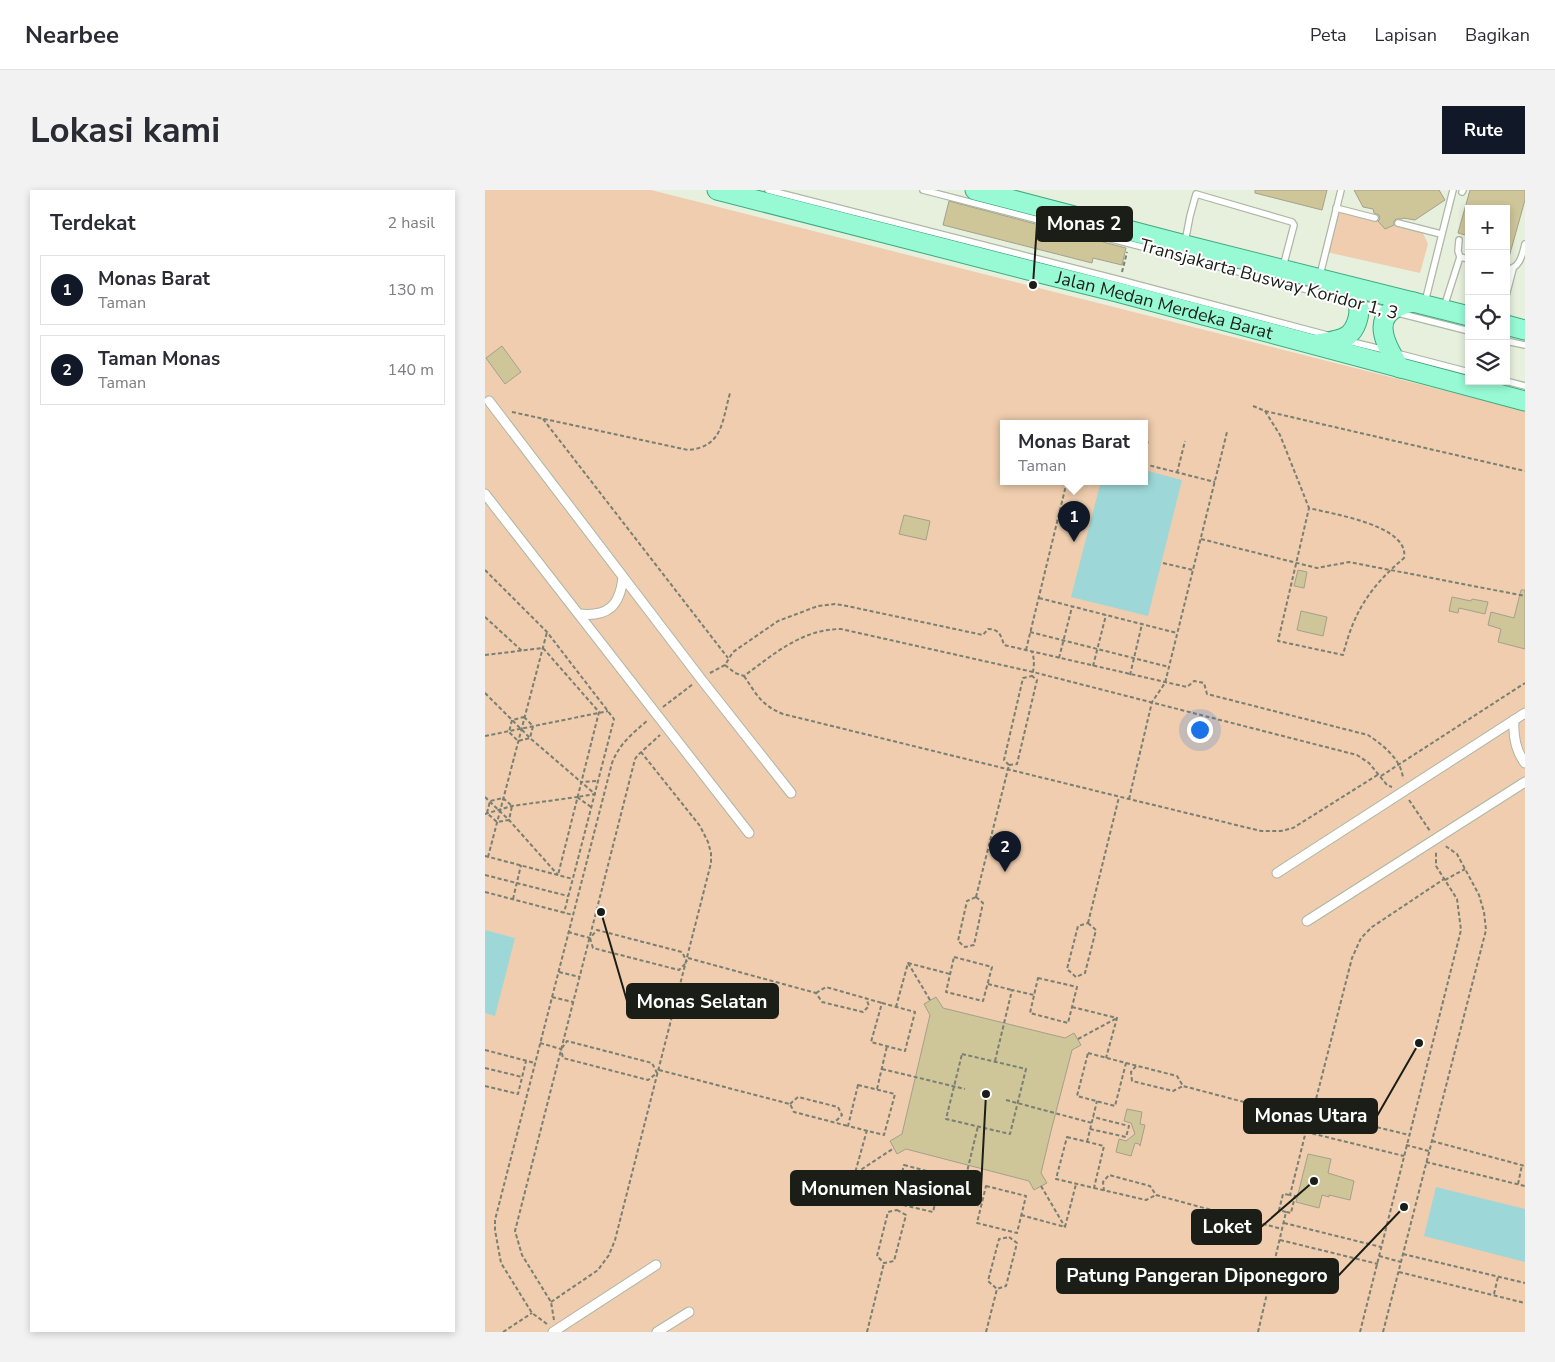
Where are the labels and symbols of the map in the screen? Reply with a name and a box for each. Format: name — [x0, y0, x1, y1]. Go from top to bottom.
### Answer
callout: Monas 2 — [1037, 207, 1132, 241]
text: Monas 2 — [1047, 211, 1121, 237]
street label: Transjakarta Busway Koridor 1, 3 — [1137, 233, 1401, 325]
street label: Jalan Medan Merdeka Barat — [1052, 265, 1276, 345]
pin: 1 — [1058, 501, 1090, 542]
your location — [1187, 717, 1213, 743]
pin: 2 — [989, 831, 1021, 872]
callout: Monas Selatan — [627, 984, 778, 1018]
text: Monas Selatan — [637, 989, 767, 1015]
callout: Monas Utara — [1244, 1099, 1377, 1133]
text: Monas Utara — [1255, 1103, 1367, 1129]
callout: Monumen Nasional — [791, 1171, 981, 1205]
text: Monumen Nasional — [801, 1176, 971, 1202]
callout: Loket — [1192, 1210, 1261, 1244]
text: Loket — [1202, 1214, 1252, 1240]
callout: Patung Pangeran Diponegoro — [1057, 1259, 1338, 1293]
text: Patung Pangeran Diponegoro — [1066, 1263, 1328, 1289]

